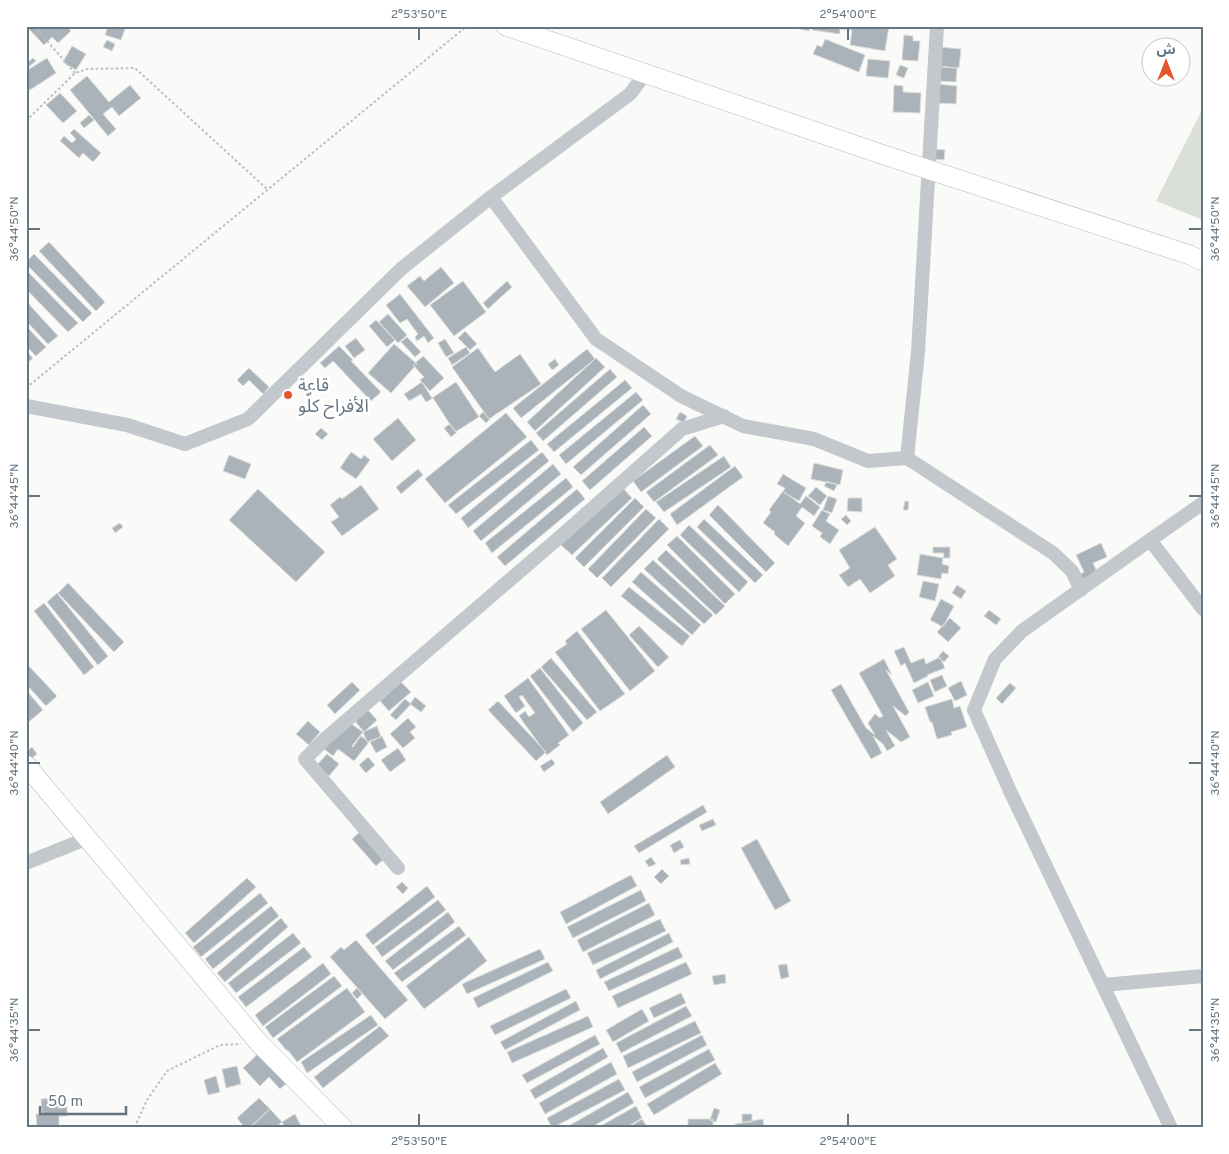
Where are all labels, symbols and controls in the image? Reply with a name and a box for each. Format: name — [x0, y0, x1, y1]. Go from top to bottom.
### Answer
text: 2°53'50"E — [391, 7, 447, 23]
text: 2°54'00"E — [819, 7, 877, 23]
north arrow — [1142, 38, 1192, 88]
text: ش — [1156, 42, 1176, 59]
text: 36°44'50"N — [7, 196, 23, 262]
text: 36°44'50"N — [1208, 196, 1224, 262]
place label: قاعة الأفراح كلّو — [298, 375, 369, 419]
marker: قاعة الأفراح كلّو — [282, 389, 294, 401]
text: 36°44'45"N — [7, 463, 23, 529]
text: 36°44'45"N — [1208, 463, 1224, 529]
text: 36°44'40"N — [7, 730, 23, 796]
text: 36°44'40"N — [1208, 730, 1224, 796]
text: 36°44'35"N — [7, 998, 23, 1062]
text: 36°44'35"N — [1208, 998, 1224, 1062]
scale bar — [40, 1084, 126, 1116]
text: 50 m — [48, 1093, 83, 1112]
text: 2°53'50"E — [391, 1134, 447, 1150]
text: 2°54'00"E — [819, 1134, 877, 1150]

